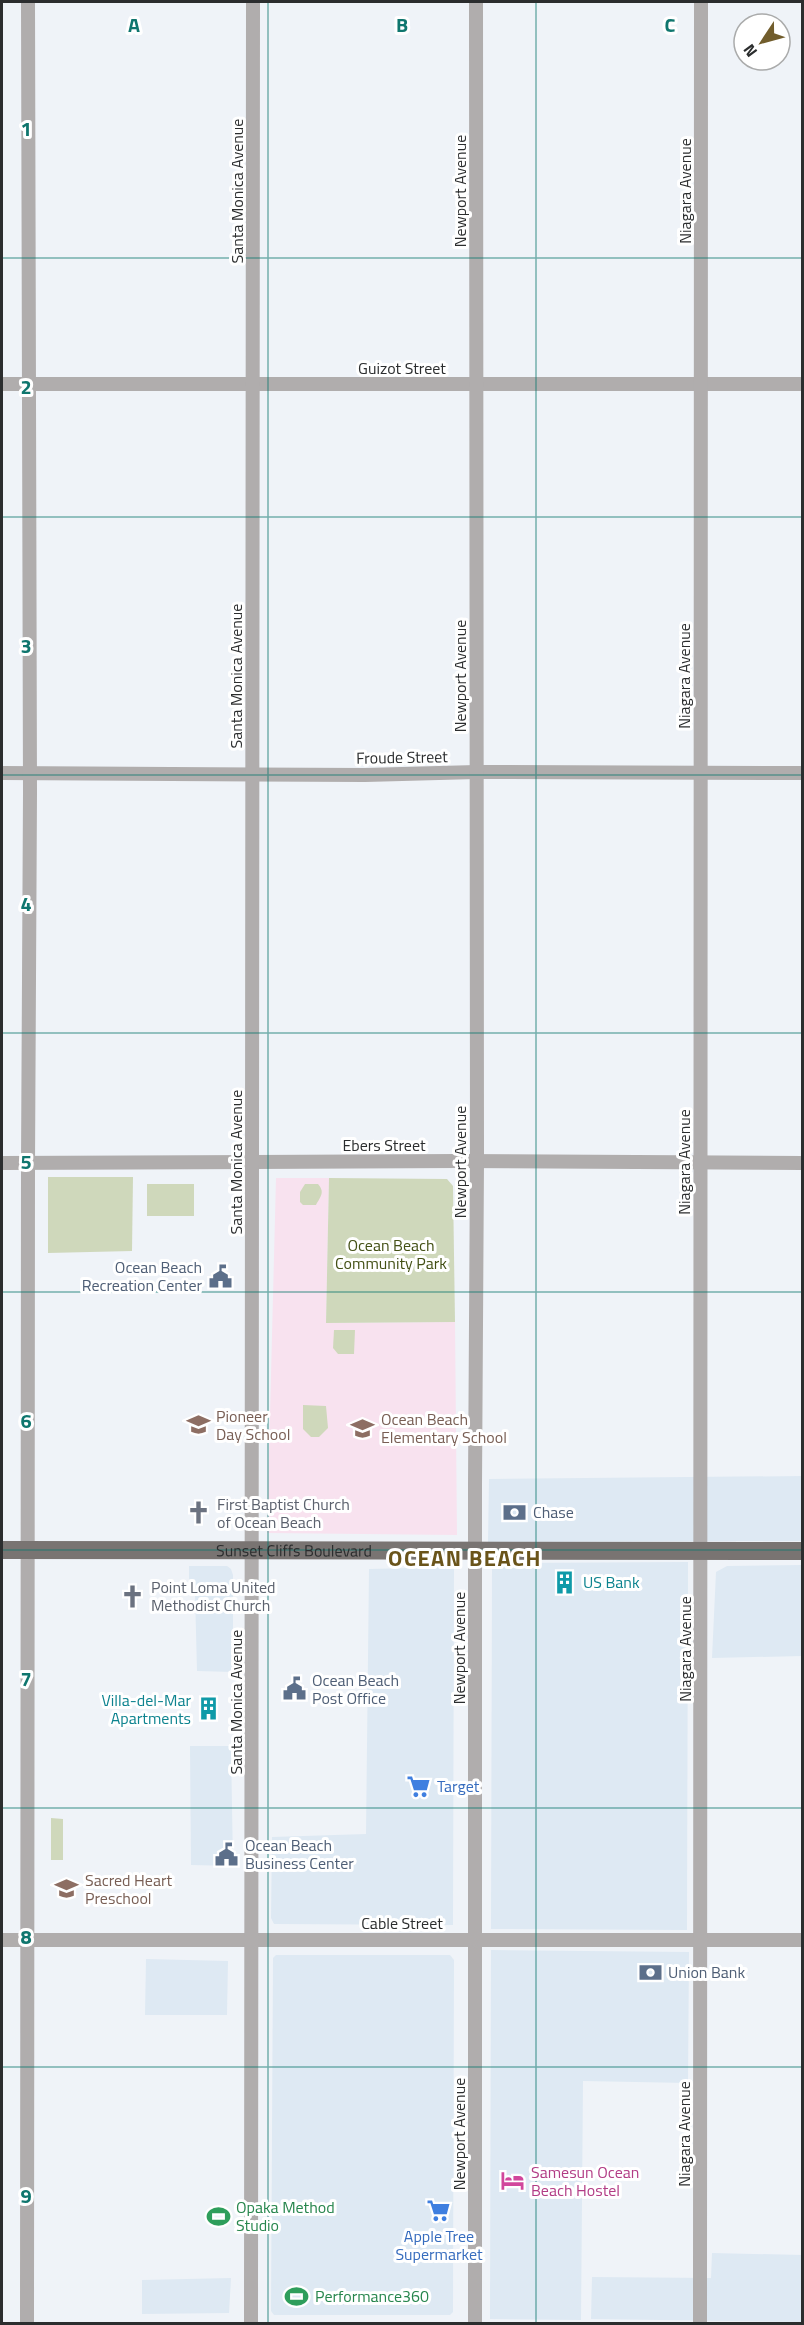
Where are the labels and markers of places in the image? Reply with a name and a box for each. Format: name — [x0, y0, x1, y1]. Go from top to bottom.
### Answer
place label: Ocean Beach Recreation Center — [82, 1255, 202, 1297]
public building icon: Ocean Beach Recreation Center — [207, 1263, 233, 1289]
place label: Pioneer Day School — [216, 1404, 290, 1446]
place label: Ocean Beach Elementary School — [381, 1407, 507, 1449]
school or university icon: Pioneer Day School — [185, 1412, 211, 1438]
school or university icon: Ocean Beach Elementary School — [350, 1415, 376, 1441]
place label: First Baptist Church of Ocean Beach — [217, 1492, 350, 1534]
bank icon: Chase — [502, 1499, 528, 1525]
church icon: First Baptist Church of Ocean Beach — [186, 1500, 212, 1526]
place label: Chase — [533, 1500, 574, 1524]
building icon: US Bank — [552, 1569, 578, 1595]
place label: US Bank — [583, 1570, 640, 1594]
place label: Point Loma United Methodist Church — [151, 1575, 276, 1617]
church icon: Point Loma United Methodist Church — [120, 1583, 146, 1609]
place label: Ocean Beach Post Office — [312, 1668, 399, 1710]
public building icon: Ocean Beach Post Office — [281, 1676, 307, 1702]
place label: Villa-del-Mar Apartments — [102, 1688, 191, 1730]
building icon: Villa-del-Mar Apartments — [196, 1696, 222, 1722]
supermarket icon: Target — [406, 1773, 432, 1799]
place label: Target — [437, 1774, 480, 1798]
place label: Ocean Beach Business Center — [245, 1833, 354, 1875]
public building icon: Ocean Beach Business Center — [214, 1841, 240, 1867]
place label: Sacred Heart Preschool — [85, 1868, 172, 1910]
school or university icon: Sacred Heart Preschool — [54, 1876, 80, 1902]
bank icon: Union Bank — [637, 1959, 663, 1985]
place label: Union Bank — [668, 1960, 745, 1984]
place label: Samesun Ocean Beach Hostel — [531, 2160, 639, 2202]
hotel icon: Samesun Ocean Beach Hostel — [500, 2168, 526, 2194]
place label: Opaka Method Studio — [236, 2195, 335, 2237]
supermarket icon: Apple Tree Supermarket — [426, 2198, 452, 2224]
sports icon: Opaka Method Studio — [205, 2203, 231, 2229]
place label: Apple Tree Supermarket — [395, 2224, 483, 2266]
sports icon: Performance360 — [284, 2283, 310, 2309]
place label: Performance360 — [315, 2284, 429, 2308]

